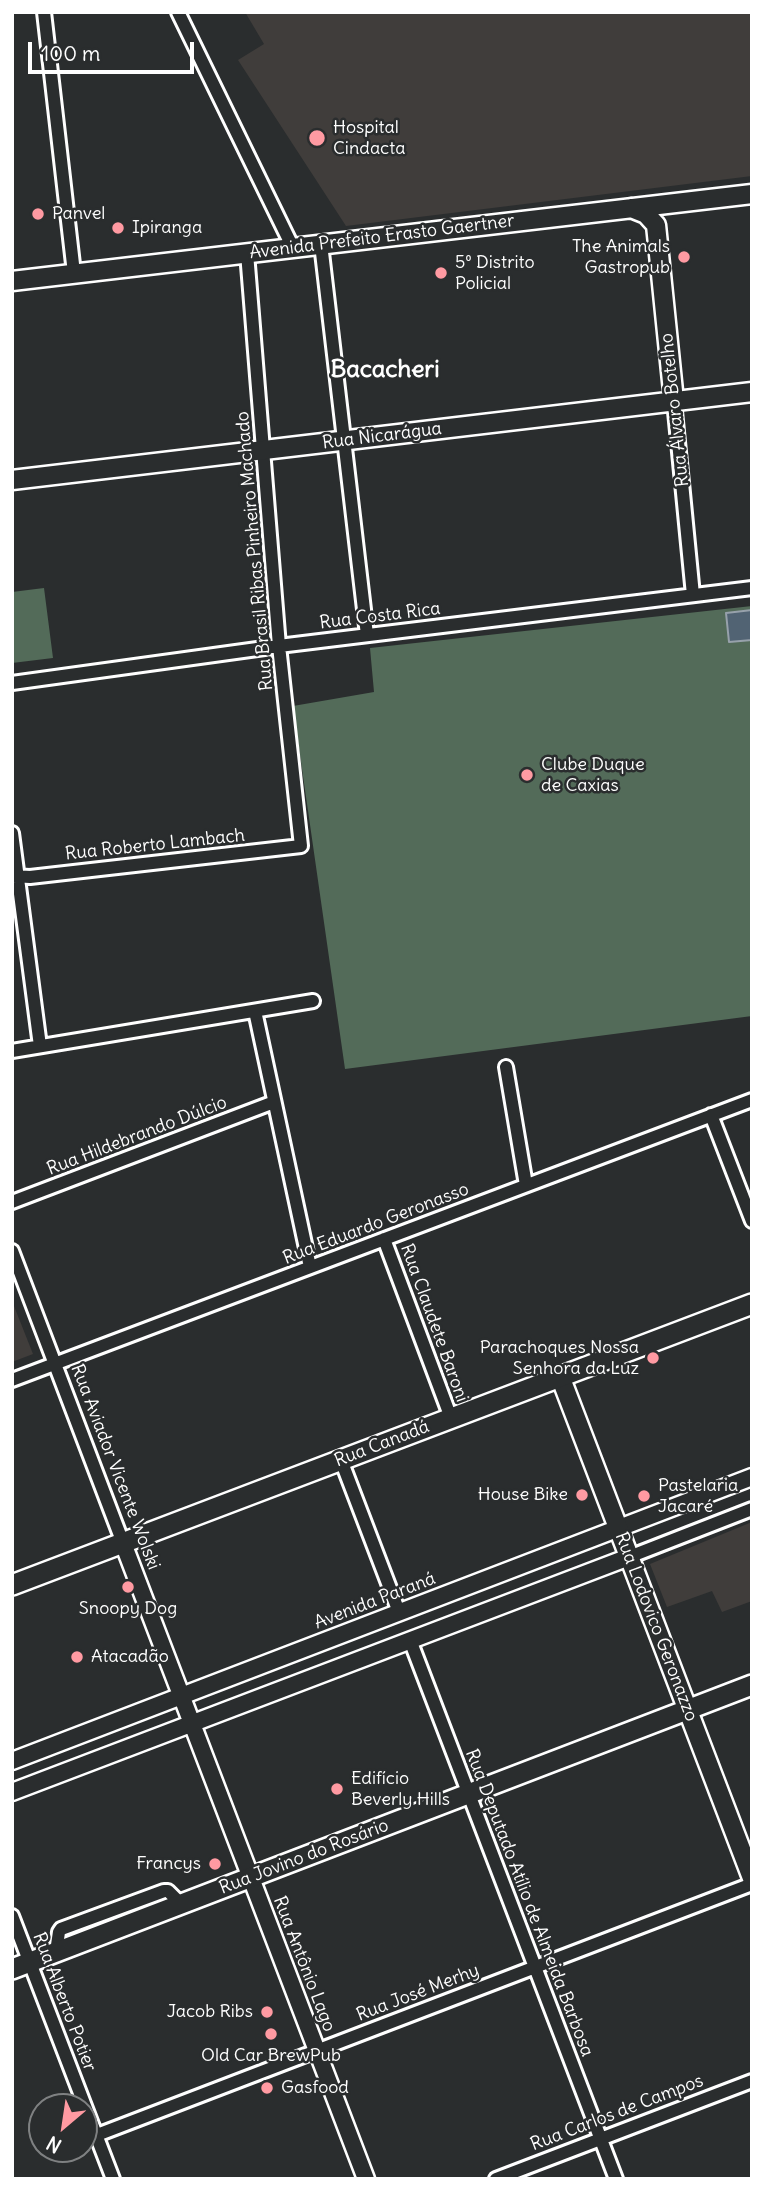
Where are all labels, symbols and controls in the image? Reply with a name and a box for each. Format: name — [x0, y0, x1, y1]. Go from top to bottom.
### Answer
scale bar — [32, 28, 198, 72]
text: 100 m — [41, 40, 100, 67]
place label: Hospital Cindacta — [333, 117, 406, 160]
marker: Hospital Cindacta — [307, 128, 327, 148]
place label: Panvel — [52, 203, 105, 225]
marker: Panvel — [30, 206, 46, 222]
street label: Avenida Prefeito Erasto Gaertner — [248, 210, 516, 264]
place label: Ipiranga — [132, 217, 202, 239]
marker: Ipiranga — [110, 220, 126, 236]
place label: The Animals Gastropub — [572, 236, 670, 278]
marker: The Animals Gastropub — [676, 249, 692, 265]
place label: 5º Distrito Policial — [455, 252, 535, 294]
marker: 5º Distrito Policial — [433, 265, 449, 281]
street label: Rua Álvaro Botelho — [656, 332, 694, 488]
district label: Bacacheri — [330, 356, 440, 384]
street label: Rua Brasil Ribas Pinheiro Machado — [232, 410, 278, 692]
street label: Rua Nicarágua — [321, 418, 443, 454]
street label: Rua Costa Rica — [318, 598, 442, 634]
place label: Clube Duque de Caxias — [541, 754, 645, 796]
marker: Clube Duque de Caxias — [519, 767, 535, 783]
street label: Rua Roberto Lambach — [64, 825, 246, 865]
street label: Rua Hildebrando Dúlcio — [44, 1092, 230, 1180]
street label: Rua Eduardo Geronasso — [280, 1179, 472, 1269]
street label: Rua Claudete Baroni — [395, 1241, 473, 1405]
place label: Parachoques Nossa Senhora da Luz — [480, 1337, 639, 1380]
marker: Parachoques Nossa Senhora da Luz — [645, 1350, 661, 1366]
street label: Rua Aviador Vicente Wolski — [66, 1361, 164, 1573]
street label: Rua Canadá — [332, 1416, 432, 1472]
place label: Pastelaria Jacaré — [658, 1475, 738, 1518]
place label: House Bike — [478, 1484, 568, 1506]
marker: House Bike — [574, 1487, 590, 1503]
marker: Pastelaria Jacaré — [636, 1488, 652, 1504]
street label: Rua Lodovico Geronazzo — [610, 1529, 702, 1725]
street label: Avenida Paraná — [311, 1568, 439, 1634]
marker: Snoopy Dog — [120, 1579, 136, 1595]
place label: Snoopy Dog — [79, 1598, 177, 1620]
place label: Atacadão — [91, 1646, 169, 1668]
marker: Atacadão — [69, 1649, 85, 1665]
street label: Rua Deputado Atílio de Almeida Barbosa — [460, 1746, 598, 2060]
place label: Edifício Beverly Hills — [351, 1768, 450, 1810]
marker: Edifício Beverly Hills — [329, 1781, 345, 1797]
street label: Rua Jovino do Rosário — [216, 1815, 392, 1899]
place label: Francys — [136, 1853, 201, 1875]
marker: Francys — [207, 1856, 223, 1872]
street label: Rua Antônio Lago — [268, 1893, 340, 2035]
street label: Rua Alberto Potier — [28, 1930, 100, 2074]
street label: Rua José Merhy — [354, 1960, 482, 2026]
place label: Jacob Ribs — [167, 2001, 253, 2023]
marker: Jacob Ribs — [259, 2004, 275, 2020]
marker: Old Car BrewPub — [263, 2026, 279, 2042]
place label: Old Car BrewPub — [201, 2045, 341, 2067]
street label: Rua Carlos de Campos — [528, 2070, 706, 2156]
place label: Gasfood — [281, 2077, 349, 2099]
marker: Gasfood — [259, 2080, 275, 2096]
north arrow — [28, 2093, 98, 2163]
text: N — [42, 2131, 65, 2158]

